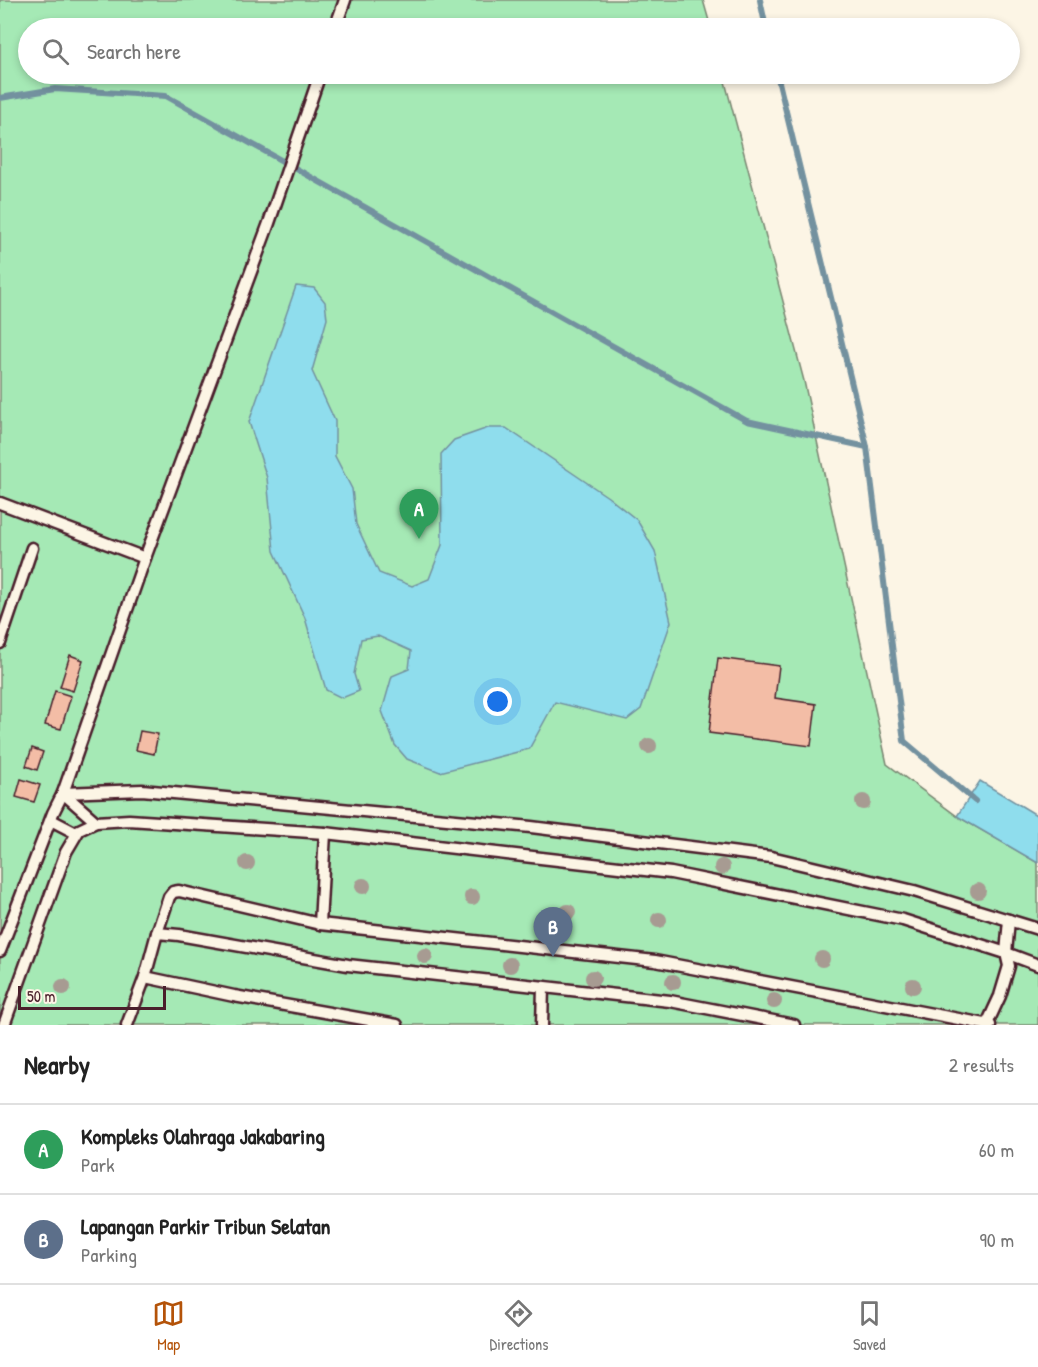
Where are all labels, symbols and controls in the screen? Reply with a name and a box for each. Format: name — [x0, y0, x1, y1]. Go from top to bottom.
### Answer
search box — [18, 18, 1020, 84]
icon: search — [39, 35, 72, 68]
text: Search here — [87, 36, 181, 66]
pin: A — [400, 490, 438, 539]
your location — [483, 687, 512, 716]
pin: B — [534, 908, 572, 957]
scale bar — [18, 983, 166, 1010]
text: 50 m — [27, 985, 56, 1007]
text: Nearby — [24, 1047, 90, 1082]
text: 2 results — [949, 1051, 1014, 1078]
text: Kompleks Olahraga Jakabaring — [81, 1121, 325, 1151]
text: A — [39, 1136, 48, 1163]
text: 60 m — [979, 1136, 1014, 1163]
text: Park — [81, 1151, 114, 1178]
text: Lapangan Parkir Tribun Selatan — [81, 1211, 331, 1241]
text: B — [38, 1226, 49, 1253]
text: 90 m — [980, 1226, 1014, 1253]
text: Parking — [81, 1241, 137, 1268]
tab: Map — [152, 1297, 185, 1355]
tab: Directions — [490, 1297, 548, 1355]
tab: Saved — [853, 1297, 886, 1355]

